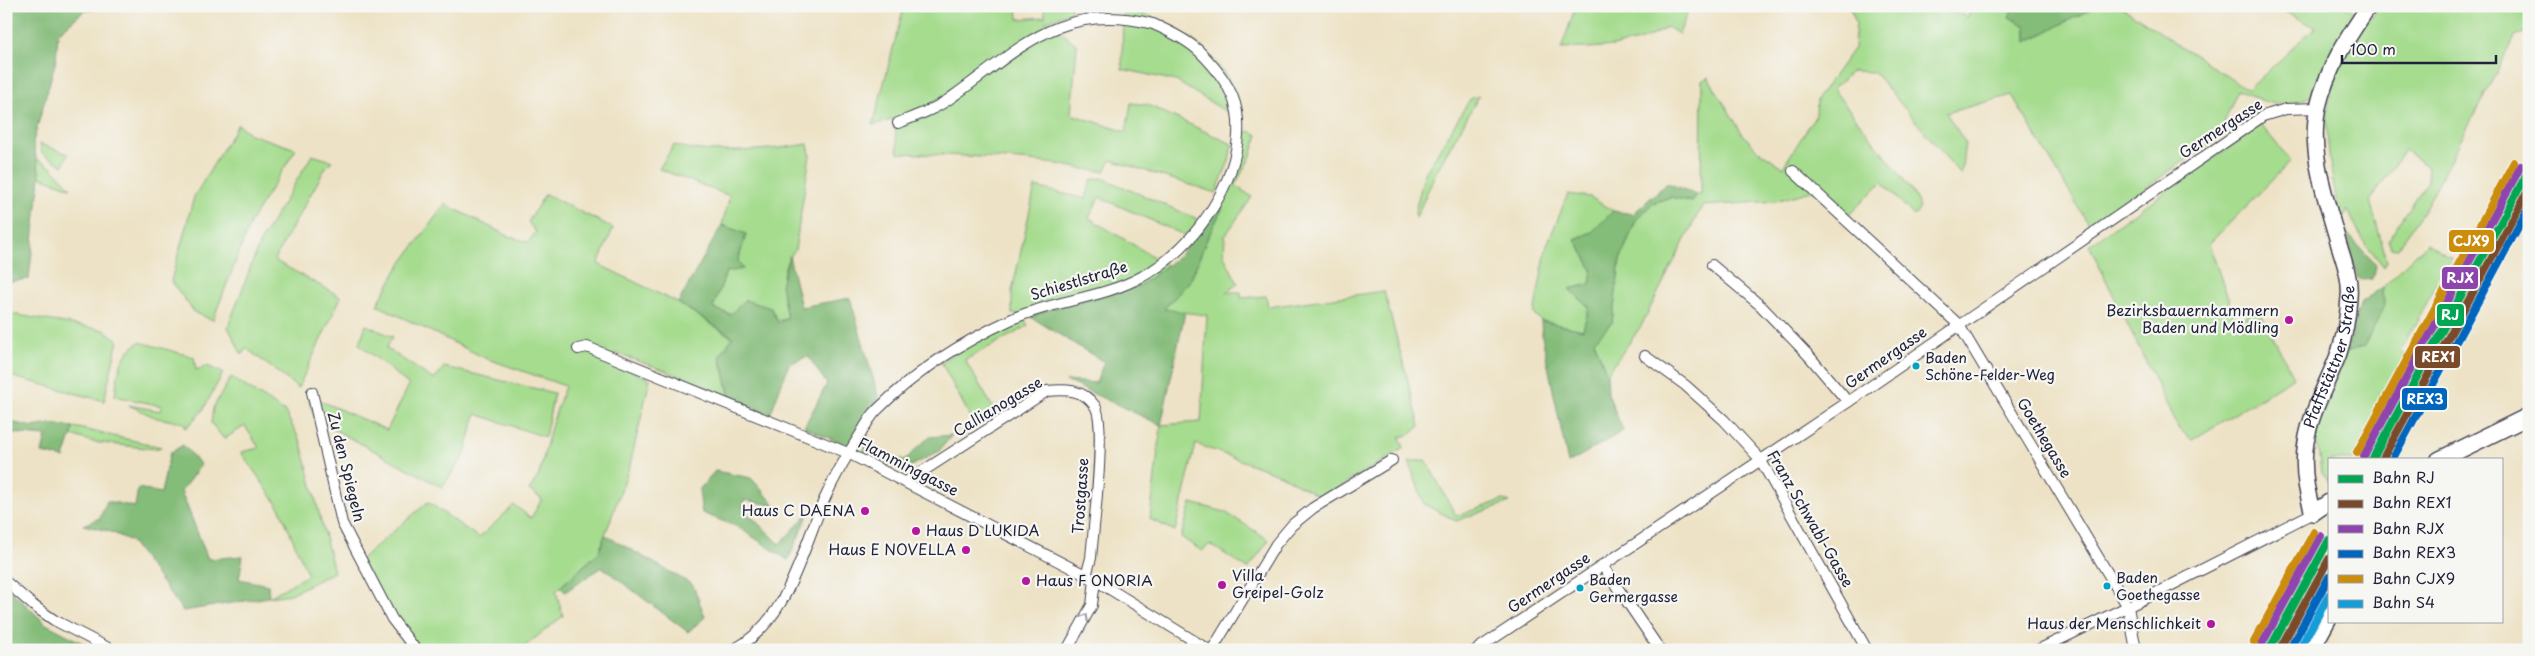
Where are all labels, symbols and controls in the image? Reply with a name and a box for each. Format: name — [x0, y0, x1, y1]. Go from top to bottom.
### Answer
scale bar — [2342, 32, 2496, 64]
text: 100 m — [2350, 37, 2396, 60]
street label: Germergasse — [2174, 92, 2266, 163]
line badge: CJX9 — [2448, 229, 2495, 253]
text: CJX9 — [2453, 230, 2489, 251]
street label: Schiestlstraße — [1027, 254, 1130, 305]
line badge: RJX — [2441, 266, 2479, 290]
text: RJX — [2446, 267, 2474, 288]
street label: Pfaffstättner Straße — [2297, 285, 2359, 431]
place label: Bezirksbauernkammern Baden und Mödling — [2106, 298, 2279, 338]
line badge: RJ — [2436, 303, 2465, 327]
text: RJ — [2441, 304, 2459, 325]
marker: Bezirksbauernkammern Baden und Mödling — [2283, 314, 2295, 326]
street label: Germergasse — [1840, 320, 1931, 394]
line badge: REX1 — [2414, 345, 2461, 369]
text: REX1 — [2421, 346, 2455, 367]
place label: Baden Schöne-Felder-Weg — [1925, 347, 2055, 385]
marker: Baden Schöne-Felder-Weg — [1911, 361, 1921, 371]
street label: Callianogasse — [948, 370, 1046, 441]
line badge: REX3 — [2401, 387, 2448, 411]
text: REX3 — [2406, 388, 2444, 409]
street label: Goethegasse — [2012, 393, 2078, 482]
street label: Zu den Spiegeln — [323, 409, 372, 524]
street label: Flamminggasse — [854, 430, 963, 501]
street label: Franz Schwabl-Gasse — [1763, 445, 1860, 591]
street label: Trostgasse — [1065, 457, 1094, 535]
legend — [2328, 458, 2502, 624]
text: Bahn RJ — [2372, 465, 2435, 488]
text: Bahn REX1 — [2372, 490, 2451, 513]
place label: Haus C DAENA — [742, 498, 855, 521]
marker: Haus C DAENA — [859, 505, 871, 517]
text: Bahn RJX — [2372, 516, 2445, 539]
place label: Haus D LUKIDA — [926, 518, 1040, 541]
marker: Haus D LUKIDA — [910, 525, 922, 537]
place label: Haus E NOVELLA — [828, 537, 956, 560]
text: Bahn REX3 — [2372, 540, 2456, 563]
marker: Haus E NOVELLA — [960, 544, 972, 556]
street label: Germergasse — [1502, 546, 1594, 618]
place label: Villa Greipel-Golz — [1232, 563, 1324, 603]
text: Bahn CJX9 — [2372, 566, 2455, 589]
place label: Baden Goethegasse — [2116, 567, 2200, 605]
place label: Haus F ONORIA — [1036, 568, 1153, 591]
place label: Baden Germergasse — [1589, 569, 1678, 607]
marker: Haus F ONORIA — [1020, 575, 1032, 587]
marker: Villa Greipel-Golz — [1216, 579, 1228, 591]
marker: Baden Goethegasse — [2102, 581, 2112, 591]
marker: Baden Germergasse — [1575, 583, 1585, 593]
text: Bahn S4 — [2372, 590, 2435, 613]
place label: Haus der Menschlichkeit — [2027, 611, 2201, 634]
one-way arrow — [1079, 613, 1089, 622]
marker: Haus der Menschlichkeit — [2205, 618, 2217, 630]

